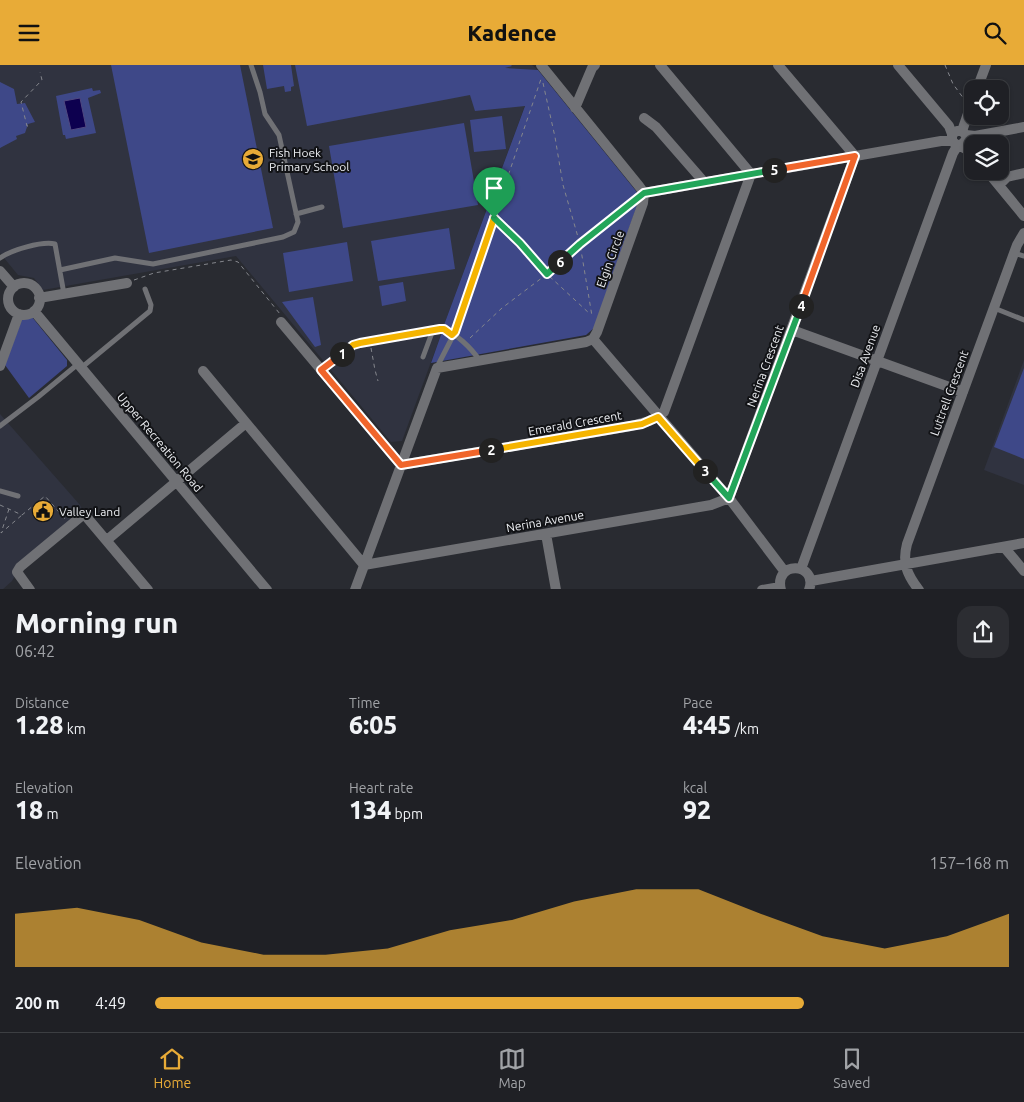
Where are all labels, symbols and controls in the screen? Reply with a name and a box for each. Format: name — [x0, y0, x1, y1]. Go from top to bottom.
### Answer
icon: menu — [15, 19, 43, 47]
icon: search — [981, 19, 1009, 47]
text: Kadence — [467, 20, 557, 45]
map controls — [964, 80, 1009, 180]
button: locate — [964, 80, 1009, 125]
button: layers — [964, 135, 1009, 180]
place label: Fish Hoek Primary School — [269, 146, 349, 173]
school or university icon: Fish Hoek Primary School — [241, 147, 265, 171]
pin: 5 — [762, 157, 786, 183]
text: 5 — [771, 162, 778, 178]
pin — [473, 167, 515, 218]
icon: arrive — [480, 174, 508, 202]
street label: Elgin Circle — [594, 229, 626, 289]
pin: 6 — [548, 249, 572, 275]
text: 6 — [557, 254, 564, 270]
pin: 4 — [788, 293, 814, 319]
text: 4 — [798, 298, 805, 314]
street label: Nerina Crescent — [744, 323, 786, 409]
street label: Disa Avenue — [848, 323, 882, 389]
pin: 1 — [330, 341, 354, 367]
text: 1 — [339, 346, 346, 362]
street label: Luttrell Crescent — [927, 348, 971, 438]
street label: Upper Recreation Road — [115, 390, 205, 494]
street label: Emerald Crescent — [527, 408, 623, 438]
pin: 2 — [478, 437, 504, 463]
text: 2 — [488, 442, 495, 458]
pin: 3 — [692, 459, 718, 483]
text: 3 — [702, 463, 709, 479]
public building icon: Valley Land — [31, 499, 55, 523]
place label: Valley Land — [59, 505, 120, 518]
street label: Nerina Avenue — [505, 508, 585, 534]
button: share — [957, 606, 1009, 658]
text: Morning run — [15, 607, 178, 638]
text: 06:42 — [15, 642, 55, 660]
text: Distance — [15, 695, 69, 711]
text: Time — [349, 695, 380, 711]
text: Pace — [683, 695, 713, 711]
text: 1.28 — [15, 711, 63, 739]
text: 6:05 — [349, 711, 397, 739]
text: 4:45 — [683, 711, 731, 739]
text: km — [63, 721, 86, 737]
text: /km — [731, 721, 759, 737]
text: Elevation — [15, 780, 73, 796]
text: Heart rate — [349, 780, 413, 796]
text: kcal — [683, 780, 707, 796]
text: 18 — [15, 796, 43, 824]
text: 134 — [349, 796, 391, 824]
text: 92 — [683, 796, 711, 824]
text: m — [43, 806, 59, 822]
text: bpm — [391, 806, 423, 822]
text: Elevation — [15, 854, 82, 872]
text: 157–168 m — [929, 854, 1009, 872]
text: 200 m — [15, 994, 60, 1012]
text: 4:49 — [95, 994, 126, 1012]
tab: Home — [153, 1045, 191, 1091]
tab: Map — [498, 1045, 526, 1091]
tab: Saved — [833, 1045, 870, 1091]

